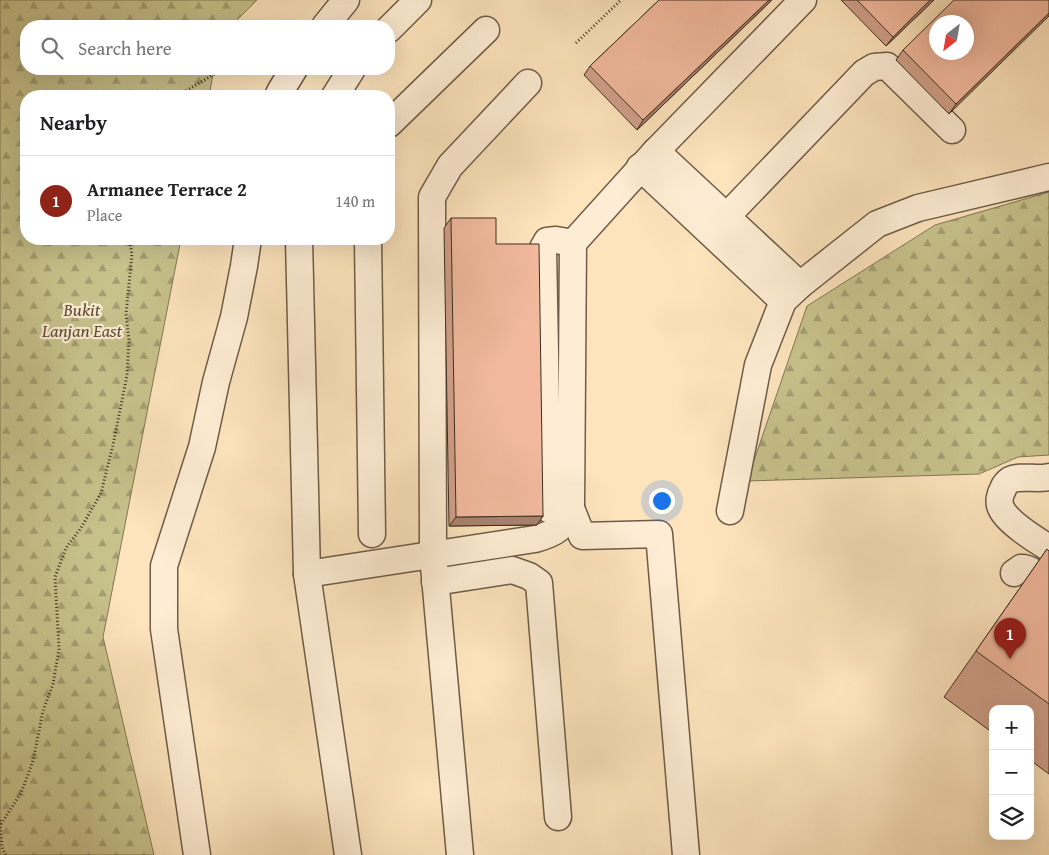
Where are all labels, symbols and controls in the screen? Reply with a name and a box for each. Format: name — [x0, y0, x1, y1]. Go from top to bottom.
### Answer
north arrow — [929, 15, 974, 60]
search box — [20, 20, 395, 75]
icon: search — [38, 34, 66, 62]
text: Search here — [78, 34, 172, 62]
text: Nearby — [40, 107, 107, 138]
text: Armanee Terrace 2 — [87, 175, 247, 203]
text: 1 — [52, 189, 60, 213]
text: 140 m — [335, 189, 375, 213]
text: Place — [87, 203, 122, 227]
park label: Bukit Lanjan East — [41, 296, 122, 344]
your location — [649, 488, 675, 514]
pin: 1 — [994, 618, 1026, 659]
map controls — [989, 705, 1034, 840]
button: + — [989, 705, 1034, 750]
button: − — [989, 750, 1034, 795]
button: layers — [989, 795, 1034, 840]

